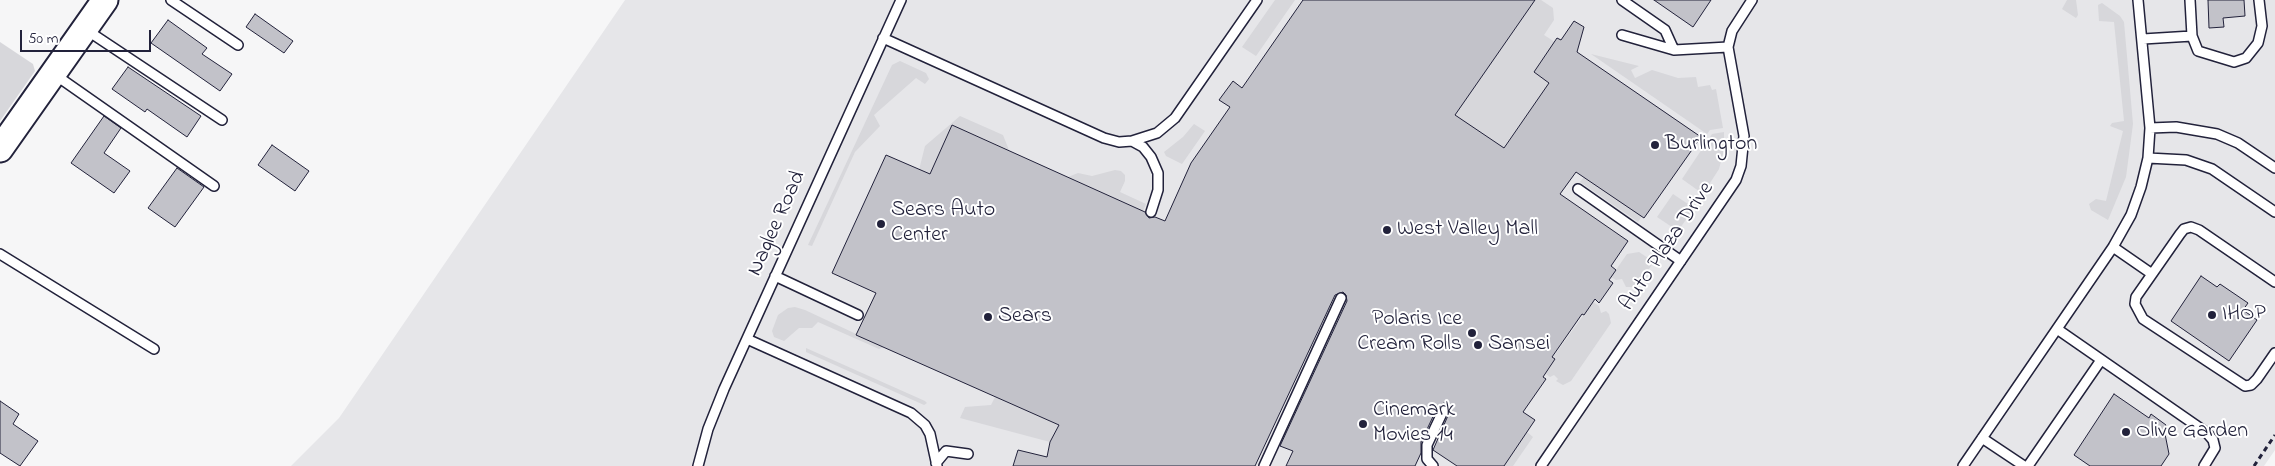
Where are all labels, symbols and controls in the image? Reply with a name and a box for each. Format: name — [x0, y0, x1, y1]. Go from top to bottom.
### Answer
scale bar — [22, 20, 154, 52]
text: 50 m — [28, 28, 58, 50]
place label: Burlington — [1665, 132, 1757, 158]
marker: Burlington — [1649, 139, 1661, 151]
street label: Naglee Road — [743, 167, 813, 281]
street label: Auto Plaza Drive — [1615, 177, 1721, 317]
place label: Sears Auto Center — [891, 198, 995, 250]
place label: West Valley Mall — [1397, 217, 1538, 243]
marker: Sears Auto Center — [875, 218, 887, 230]
marker: West Valley Mall — [1381, 224, 1393, 236]
place label: IHOP — [2222, 302, 2266, 328]
place label: Sears — [998, 304, 1052, 330]
place label: Polaris Ice Cream Rolls — [1357, 307, 1462, 358]
marker: IHOP — [2206, 309, 2218, 321]
marker: Sears — [982, 311, 994, 323]
marker: Polaris Ice Cream Rolls — [1466, 327, 1478, 339]
place label: Sansei — [1488, 332, 1550, 358]
marker: Sansei — [1472, 339, 1484, 351]
place label: Cinemark Movies 14 — [1373, 398, 1455, 450]
marker: Cinemark Movies 14 — [1357, 418, 1369, 430]
place label: Olive Garden — [2136, 419, 2248, 445]
marker: Olive Garden — [2120, 426, 2132, 438]

